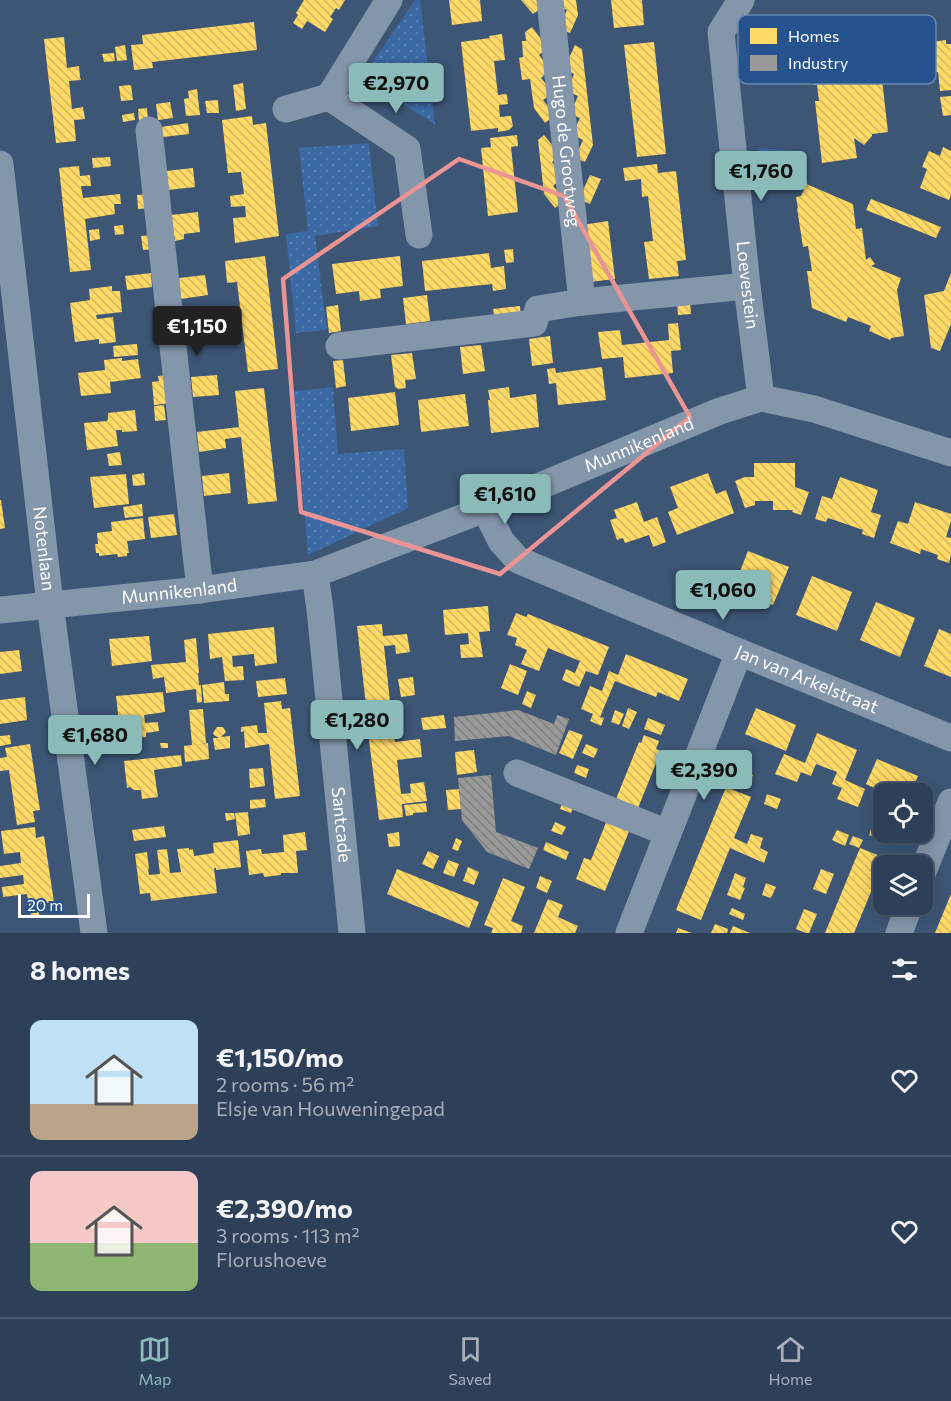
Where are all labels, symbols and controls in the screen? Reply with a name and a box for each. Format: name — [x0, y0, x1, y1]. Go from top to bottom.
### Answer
legend — [738, 15, 936, 84]
text: Homes — [788, 26, 839, 45]
text: Industry — [788, 53, 848, 72]
pin: €2,970 — [347, 63, 445, 114]
text: €2,970 — [363, 70, 429, 94]
street label: Hugo de Grootweg — [548, 74, 586, 228]
pin: €1,760 — [712, 151, 810, 202]
text: €1,760 — [729, 158, 793, 182]
street label: Loevestein — [732, 240, 764, 330]
pin: €1,150 — [148, 306, 246, 357]
text: €1,150 — [167, 313, 227, 337]
street label: Munnikenland — [581, 411, 697, 476]
pin: €1,610 — [456, 474, 554, 525]
text: €1,610 — [474, 481, 536, 505]
street label: Notenlaan — [29, 505, 60, 592]
pin: €1,060 — [674, 570, 772, 621]
street label: Munnikenland — [120, 573, 238, 608]
text: €1,060 — [690, 577, 756, 601]
street label: Jan van Arkelstraat — [732, 640, 882, 718]
pin: €1,280 — [308, 700, 406, 751]
text: €1,280 — [324, 707, 390, 731]
pin: €1,680 — [46, 715, 144, 766]
text: €1,680 — [62, 722, 128, 746]
pin: €2,390 — [655, 750, 753, 801]
text: €2,390 — [670, 757, 738, 781]
map controls — [873, 783, 933, 915]
button: locate — [873, 783, 933, 843]
street label: Santcade — [328, 786, 357, 863]
button: layers — [873, 855, 933, 915]
scale bar — [18, 891, 90, 918]
text: 20 m — [27, 895, 63, 914]
icon: filters — [888, 953, 921, 986]
text: 8 homes — [30, 954, 130, 985]
text: €1,150/mo — [216, 1041, 343, 1072]
icon: home — [78, 1044, 150, 1116]
icon: heart — [888, 1064, 921, 1097]
text: 2 rooms · 56 m² — [216, 1072, 354, 1096]
text: Elsje van Houweningepad — [216, 1096, 445, 1120]
text: €2,390/mo — [216, 1192, 353, 1223]
icon: home — [78, 1195, 150, 1267]
icon: heart — [888, 1215, 921, 1248]
text: 3 rooms · 113 m² — [216, 1223, 360, 1247]
text: Florushoeve — [216, 1247, 327, 1271]
tab: Map — [138, 1333, 171, 1388]
tab: Saved — [448, 1333, 492, 1388]
tab: Home — [769, 1333, 813, 1388]

